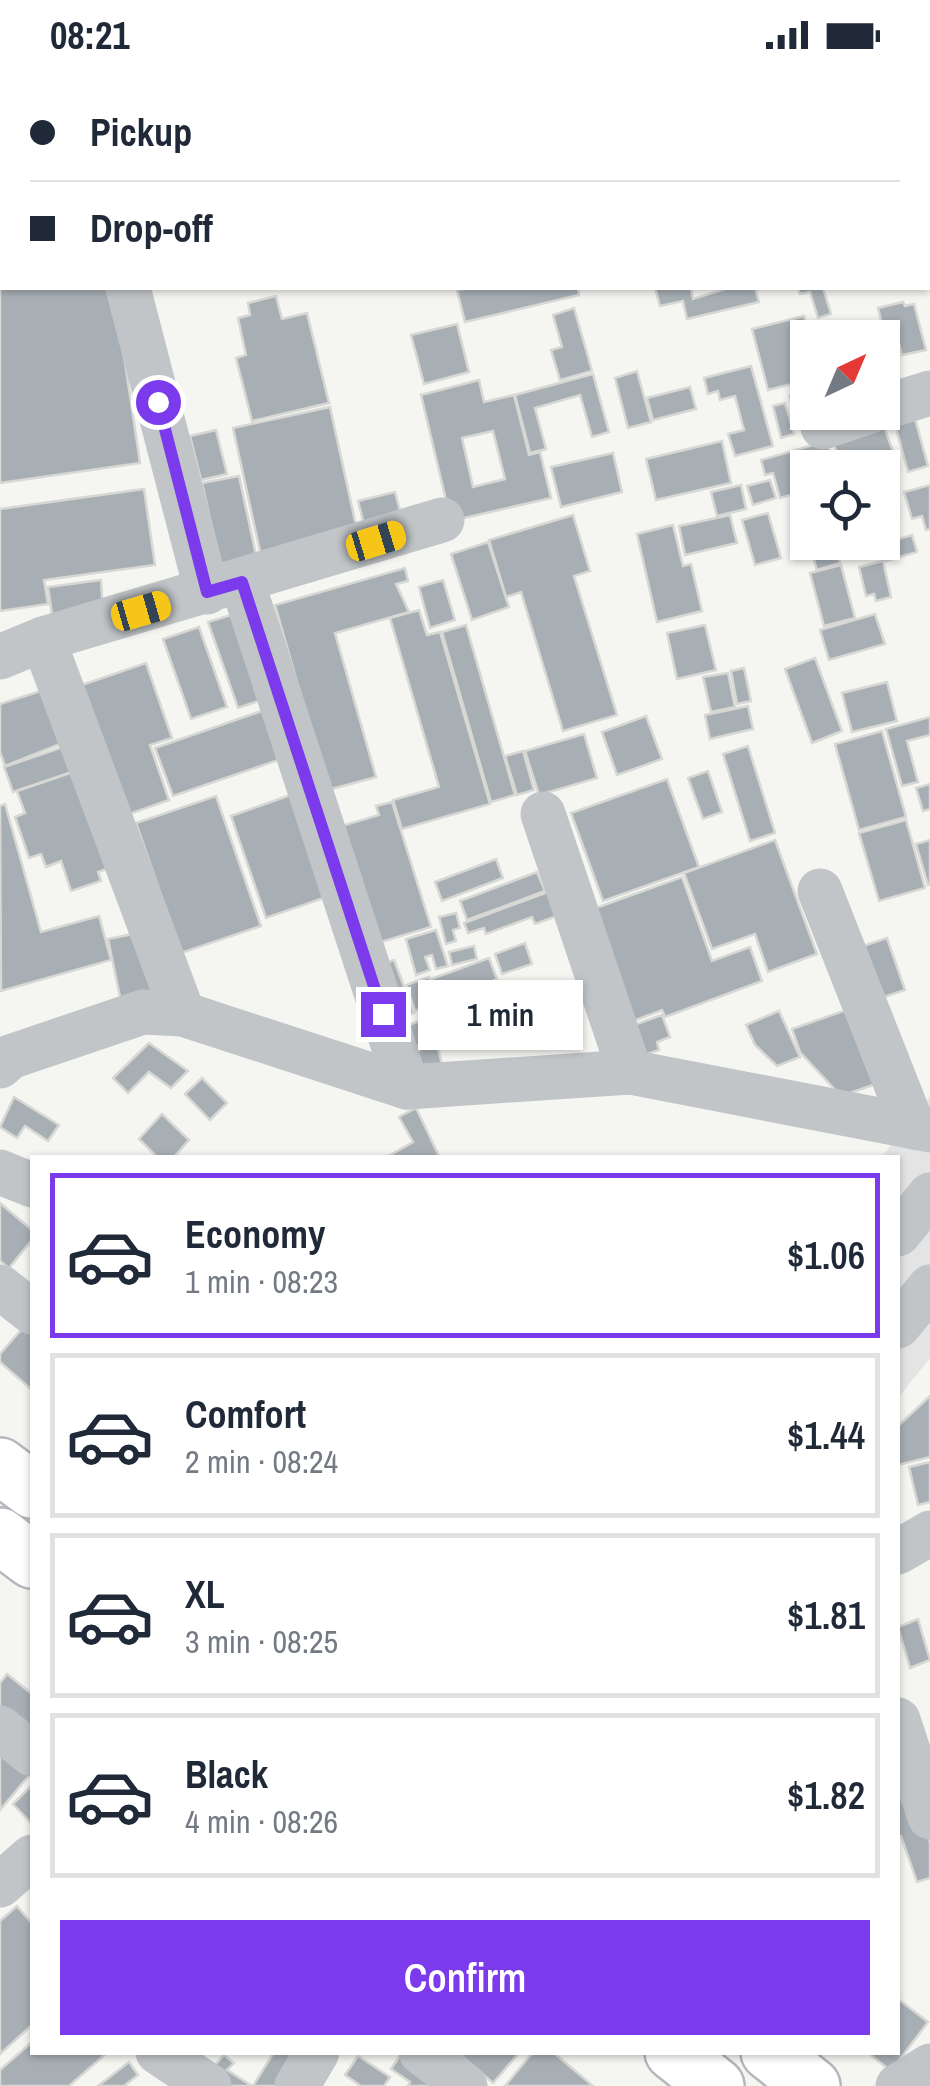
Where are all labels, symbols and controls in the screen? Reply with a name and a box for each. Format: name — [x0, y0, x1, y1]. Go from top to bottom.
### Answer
text: 08:21 — [50, 10, 130, 61]
text: Pickup — [90, 107, 192, 158]
text: Drop-off — [90, 203, 213, 254]
north arrow — [790, 320, 900, 430]
map controls — [790, 320, 900, 560]
route start — [136, 380, 181, 425]
button: locate — [790, 450, 900, 560]
car — [343, 518, 409, 564]
car — [108, 588, 174, 634]
callout: 1 min — [418, 979, 583, 1049]
route end — [361, 992, 406, 1037]
text: 1 min — [467, 993, 534, 1036]
text: Economy — [185, 1209, 325, 1260]
icon: car — [65, 1211, 155, 1301]
text: $1.06 — [787, 1230, 865, 1281]
text: 1 min · 08:23 — [185, 1260, 338, 1303]
text: Comfort — [185, 1389, 306, 1440]
icon: car — [65, 1391, 155, 1481]
text: $1.44 — [787, 1410, 865, 1461]
text: 2 min · 08:24 — [185, 1440, 338, 1483]
text: XL — [185, 1569, 225, 1620]
icon: car — [65, 1571, 155, 1661]
text: $1.81 — [787, 1590, 865, 1641]
text: 3 min · 08:25 — [185, 1620, 338, 1663]
text: Black — [185, 1749, 268, 1800]
icon: car — [65, 1751, 155, 1841]
text: $1.82 — [787, 1770, 865, 1821]
text: 4 min · 08:26 — [185, 1800, 338, 1843]
button: Confirm — [60, 1920, 870, 2035]

